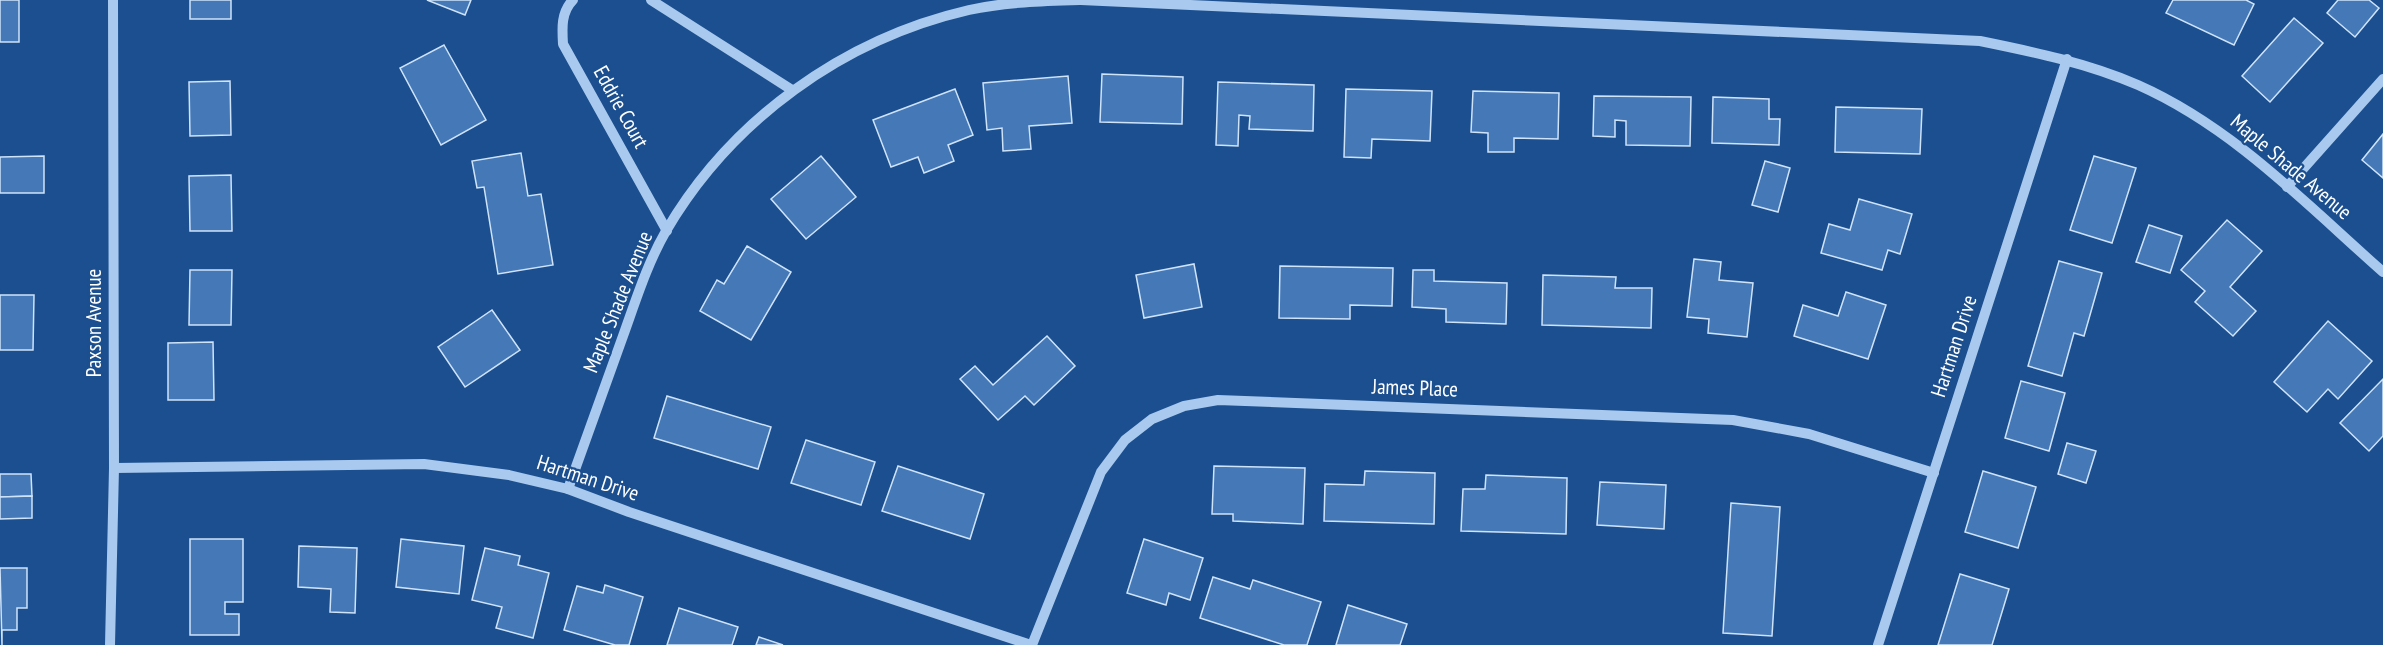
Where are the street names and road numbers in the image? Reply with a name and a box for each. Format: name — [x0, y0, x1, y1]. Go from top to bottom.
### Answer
street label: Eddrie Court — [588, 61, 655, 153]
street label: Maple Shade Avenue — [2225, 108, 2358, 225]
street label: Maple Shade Avenue — [577, 227, 658, 377]
street label: Paxson Avenue — [80, 269, 107, 377]
street label: Hartman Drive — [1924, 291, 1983, 400]
street label: James Place — [1371, 372, 1458, 402]
street label: Hartman Drive — [534, 448, 643, 507]

